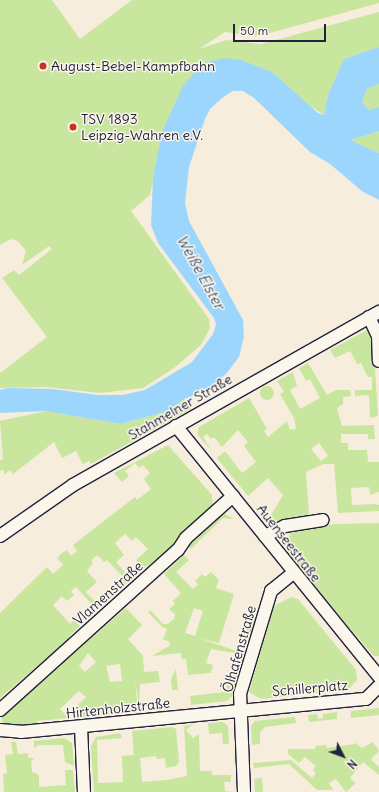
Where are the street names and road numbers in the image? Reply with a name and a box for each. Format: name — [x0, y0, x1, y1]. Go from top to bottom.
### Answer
street label: Stahmelner Straße — [125, 370, 235, 444]
street label: Auenseestraße — [253, 501, 325, 585]
street label: Vlamenstraße — [70, 557, 146, 629]
street label: Ölhafenstraße — [219, 604, 259, 694]
street label: Schillerplatz — [271, 676, 349, 700]
street label: Hirtenholzstraße — [65, 694, 171, 722]

